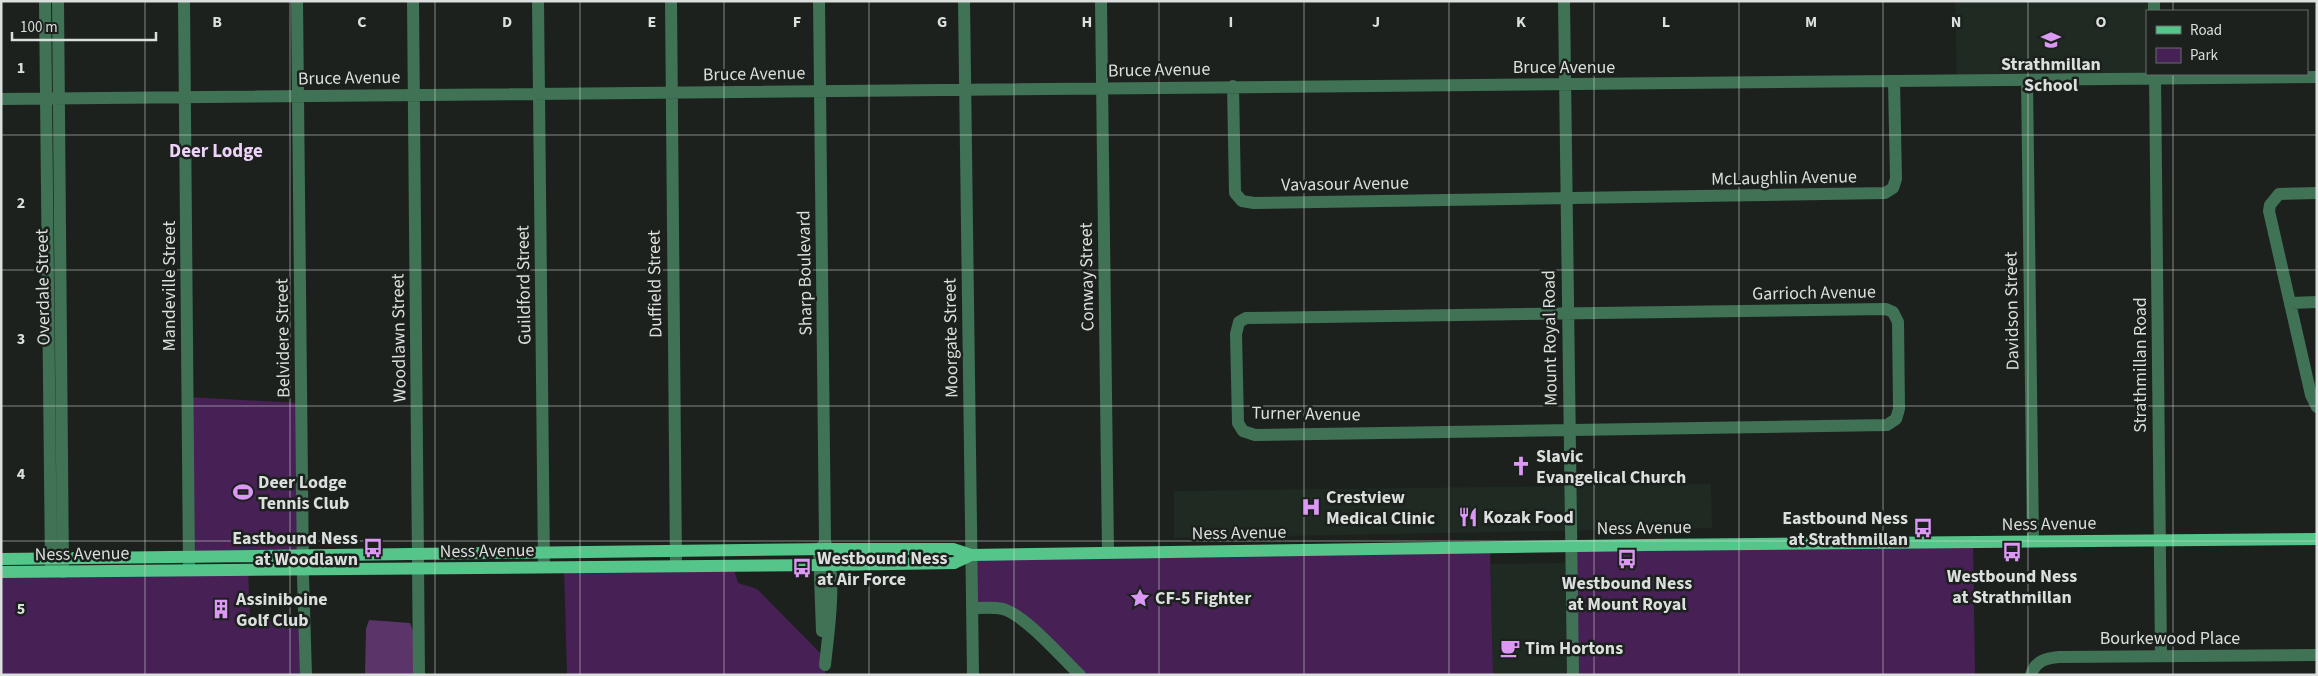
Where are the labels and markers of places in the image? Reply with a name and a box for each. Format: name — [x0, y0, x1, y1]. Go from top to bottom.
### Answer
school or university icon: Strathmillan School — [2040, 29, 2062, 51]
place label: Strathmillan School — [2001, 52, 2101, 98]
place label: Slavic Evangelical Church — [1536, 444, 1686, 490]
church icon: Slavic Evangelical Church — [1510, 455, 1532, 477]
place label: Deer Lodge Tennis Club — [258, 470, 349, 516]
sports icon: Deer Lodge Tennis Club — [232, 481, 254, 503]
place label: Crestview Medical Clinic — [1326, 485, 1436, 531]
hospital icon: Crestview Medical Clinic — [1300, 496, 1322, 518]
place label: Kozak Food — [1483, 505, 1574, 530]
restaurant icon: Kozak Food — [1457, 506, 1479, 528]
place label: Eastbound Ness at Strathmillan — [1782, 506, 1908, 552]
bus stop icon: Eastbound Ness at Strathmillan — [1912, 517, 1934, 539]
place label: Eastbound Ness at Woodlawn — [232, 526, 358, 572]
bus stop icon: Eastbound Ness at Woodlawn — [362, 537, 384, 559]
bus stop icon: Westbound Ness at Strathmillan — [2001, 541, 2023, 563]
place label: Westbound Ness at Air Force — [817, 546, 947, 592]
bus stop icon: Westbound Ness at Mount Royal — [1616, 548, 1638, 570]
bus stop icon: Westbound Ness at Air Force — [791, 557, 813, 579]
place label: Westbound Ness at Strathmillan — [1947, 564, 2077, 610]
place label: Westbound Ness at Mount Royal — [1562, 571, 1692, 617]
place label: CF-5 Fighter — [1155, 586, 1252, 611]
place label: Assiniboine Golf Club — [235, 587, 328, 633]
place icon: CF-5 Fighter — [1129, 587, 1151, 609]
building icon: Assiniboine Golf Club — [210, 598, 232, 620]
place label: Tim Hortons — [1525, 636, 1623, 661]
cafe icon: Tim Hortons — [1499, 637, 1521, 659]

